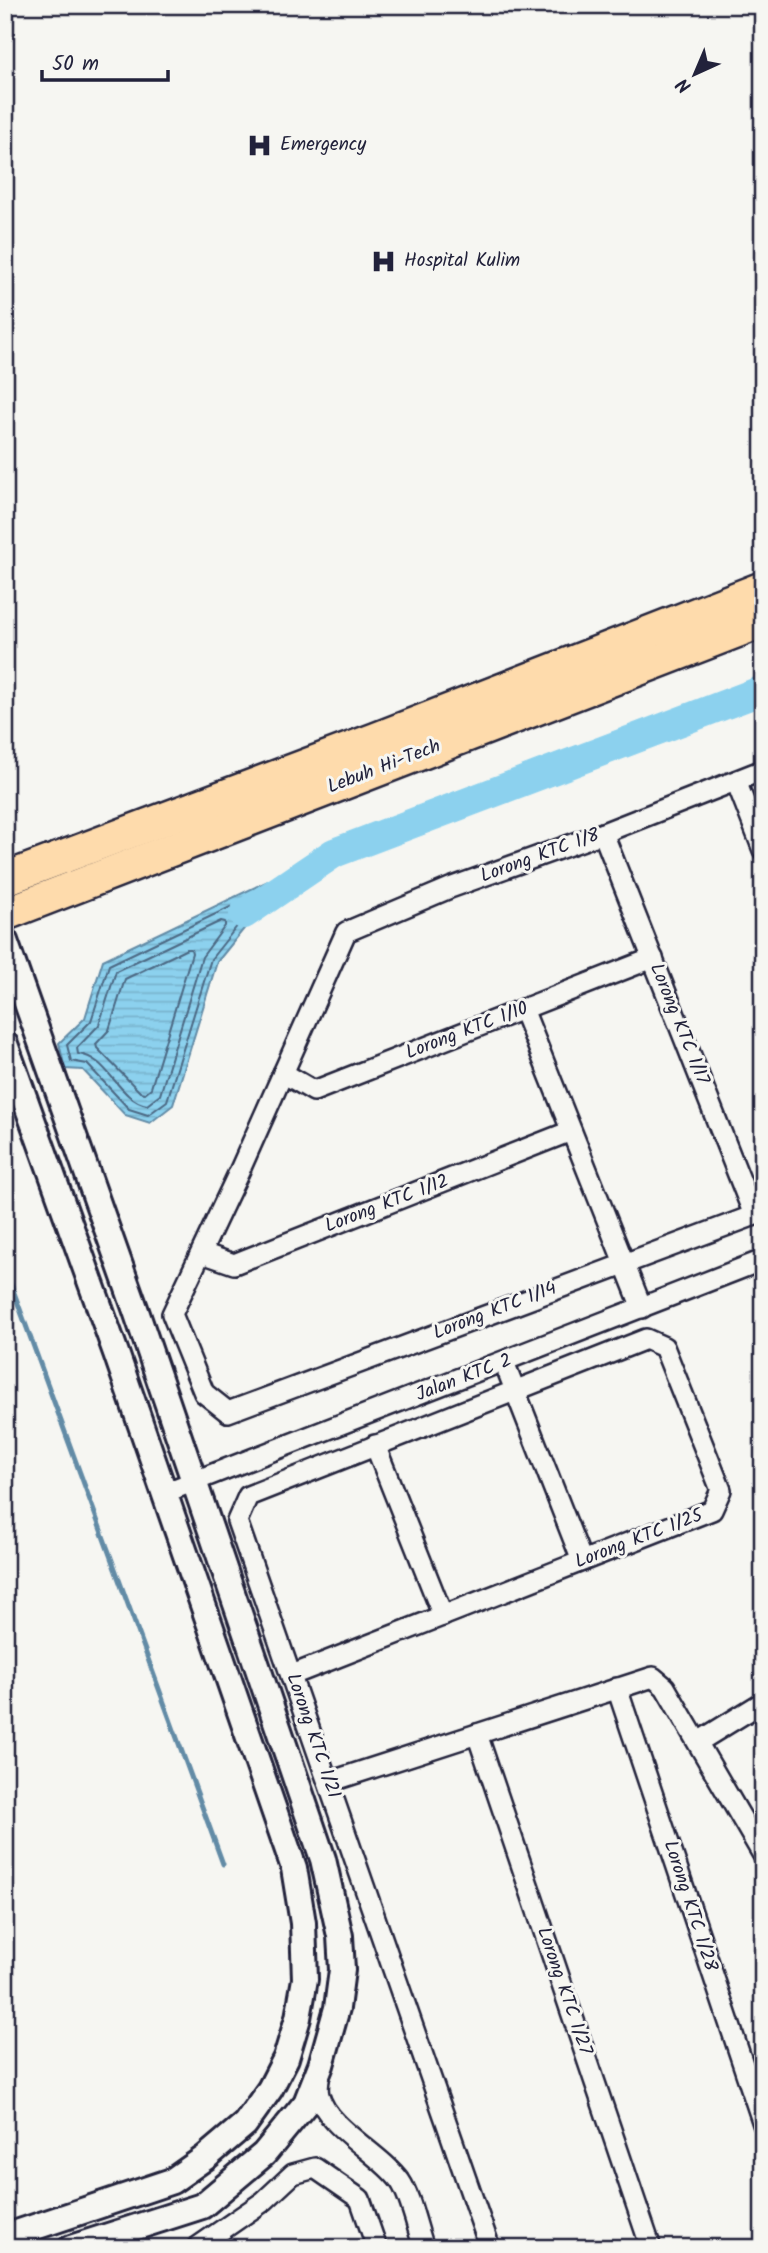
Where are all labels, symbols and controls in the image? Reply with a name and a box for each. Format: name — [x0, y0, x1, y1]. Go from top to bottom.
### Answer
scale bar — [42, 38, 168, 82]
north arrow — [660, 38, 730, 108]
text: 50 m — [52, 48, 99, 81]
text: N — [670, 70, 699, 100]
place label: Emergency — [280, 130, 367, 160]
hospital icon: Emergency — [246, 131, 274, 159]
place label: Hospital Kulim — [404, 246, 520, 276]
hospital icon: Hospital Kulim — [370, 247, 398, 275]
street label: Lebuh Hi-Tech — [323, 732, 445, 802]
street label: Lorong KTC 1/8 — [476, 820, 604, 892]
street label: Lorong KTC 1/17 — [641, 959, 717, 1090]
street label: Lorong KTC 1/10 — [401, 994, 533, 1068]
street label: Lorong KTC 1/12 — [321, 1167, 453, 1241]
street label: Lorong KTC 1/14 — [429, 1274, 561, 1348]
street label: Jalan KTC 2 — [412, 1346, 516, 1410]
street label: Lorong KTC 1/25 — [571, 1500, 709, 1577]
street label: Lorong KTC 1/21 — [278, 1669, 348, 1803]
street label: Lorong KTC 1/28 — [655, 1837, 725, 1976]
street label: Lorong KTC 1/27 — [528, 1923, 600, 2060]

